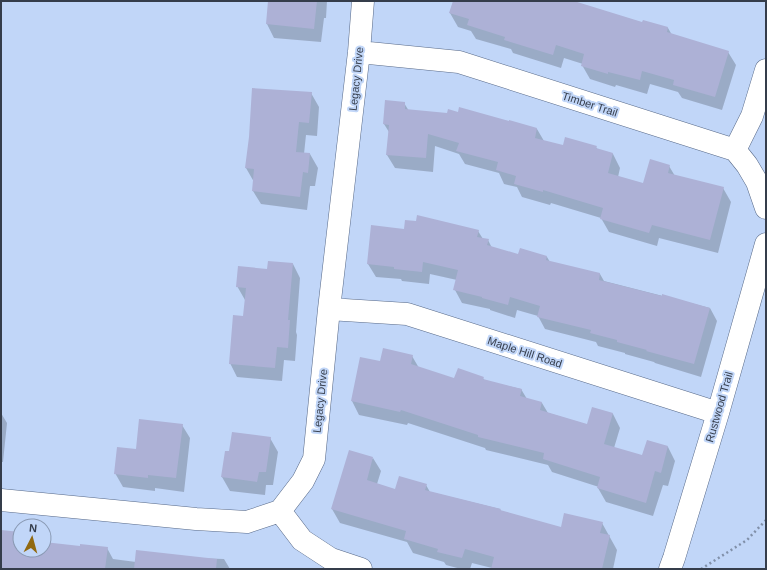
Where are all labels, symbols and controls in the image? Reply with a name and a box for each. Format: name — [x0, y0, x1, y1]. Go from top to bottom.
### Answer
street label: Legacy Drive — [347, 46, 365, 112]
street label: Timber Trail — [561, 89, 619, 119]
street label: Maple Hill Road — [486, 334, 564, 370]
street label: Legacy Drive — [311, 368, 329, 434]
street label: Rustwood Trail — [703, 370, 735, 444]
north arrow — [12, 518, 52, 558]
text: N — [28, 522, 38, 534]

